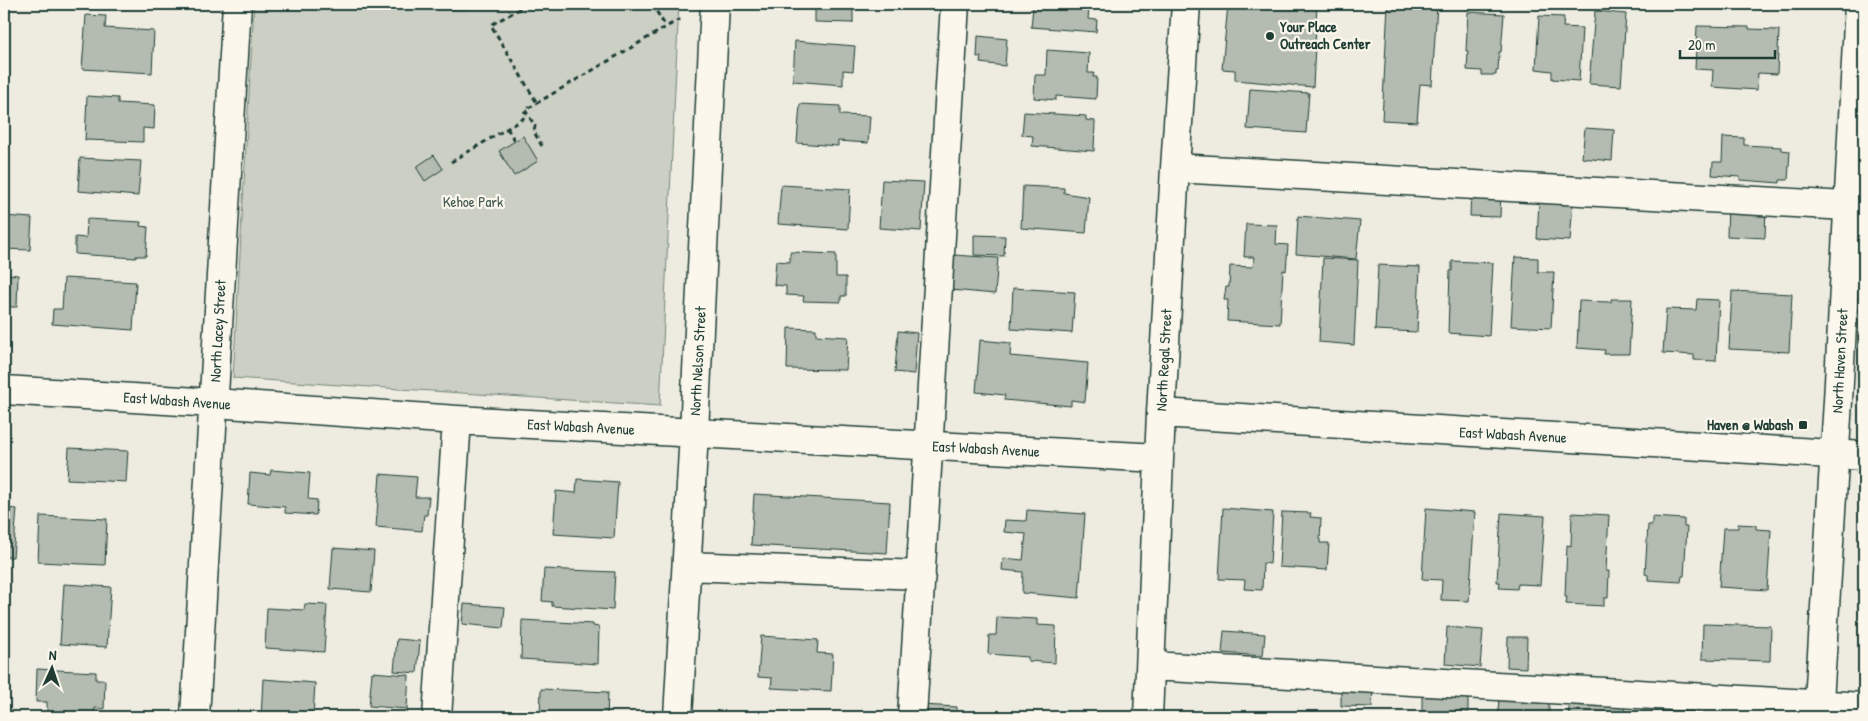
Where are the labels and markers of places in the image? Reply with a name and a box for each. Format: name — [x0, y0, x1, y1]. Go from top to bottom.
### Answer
place label: Your Place Outreach Center — [1280, 16, 1371, 54]
marker: Your Place Outreach Center — [1264, 30, 1276, 42]
place label: Haven @ Wabash — [1707, 414, 1794, 435]
marker: Haven @ Wabash — [1797, 419, 1809, 431]

